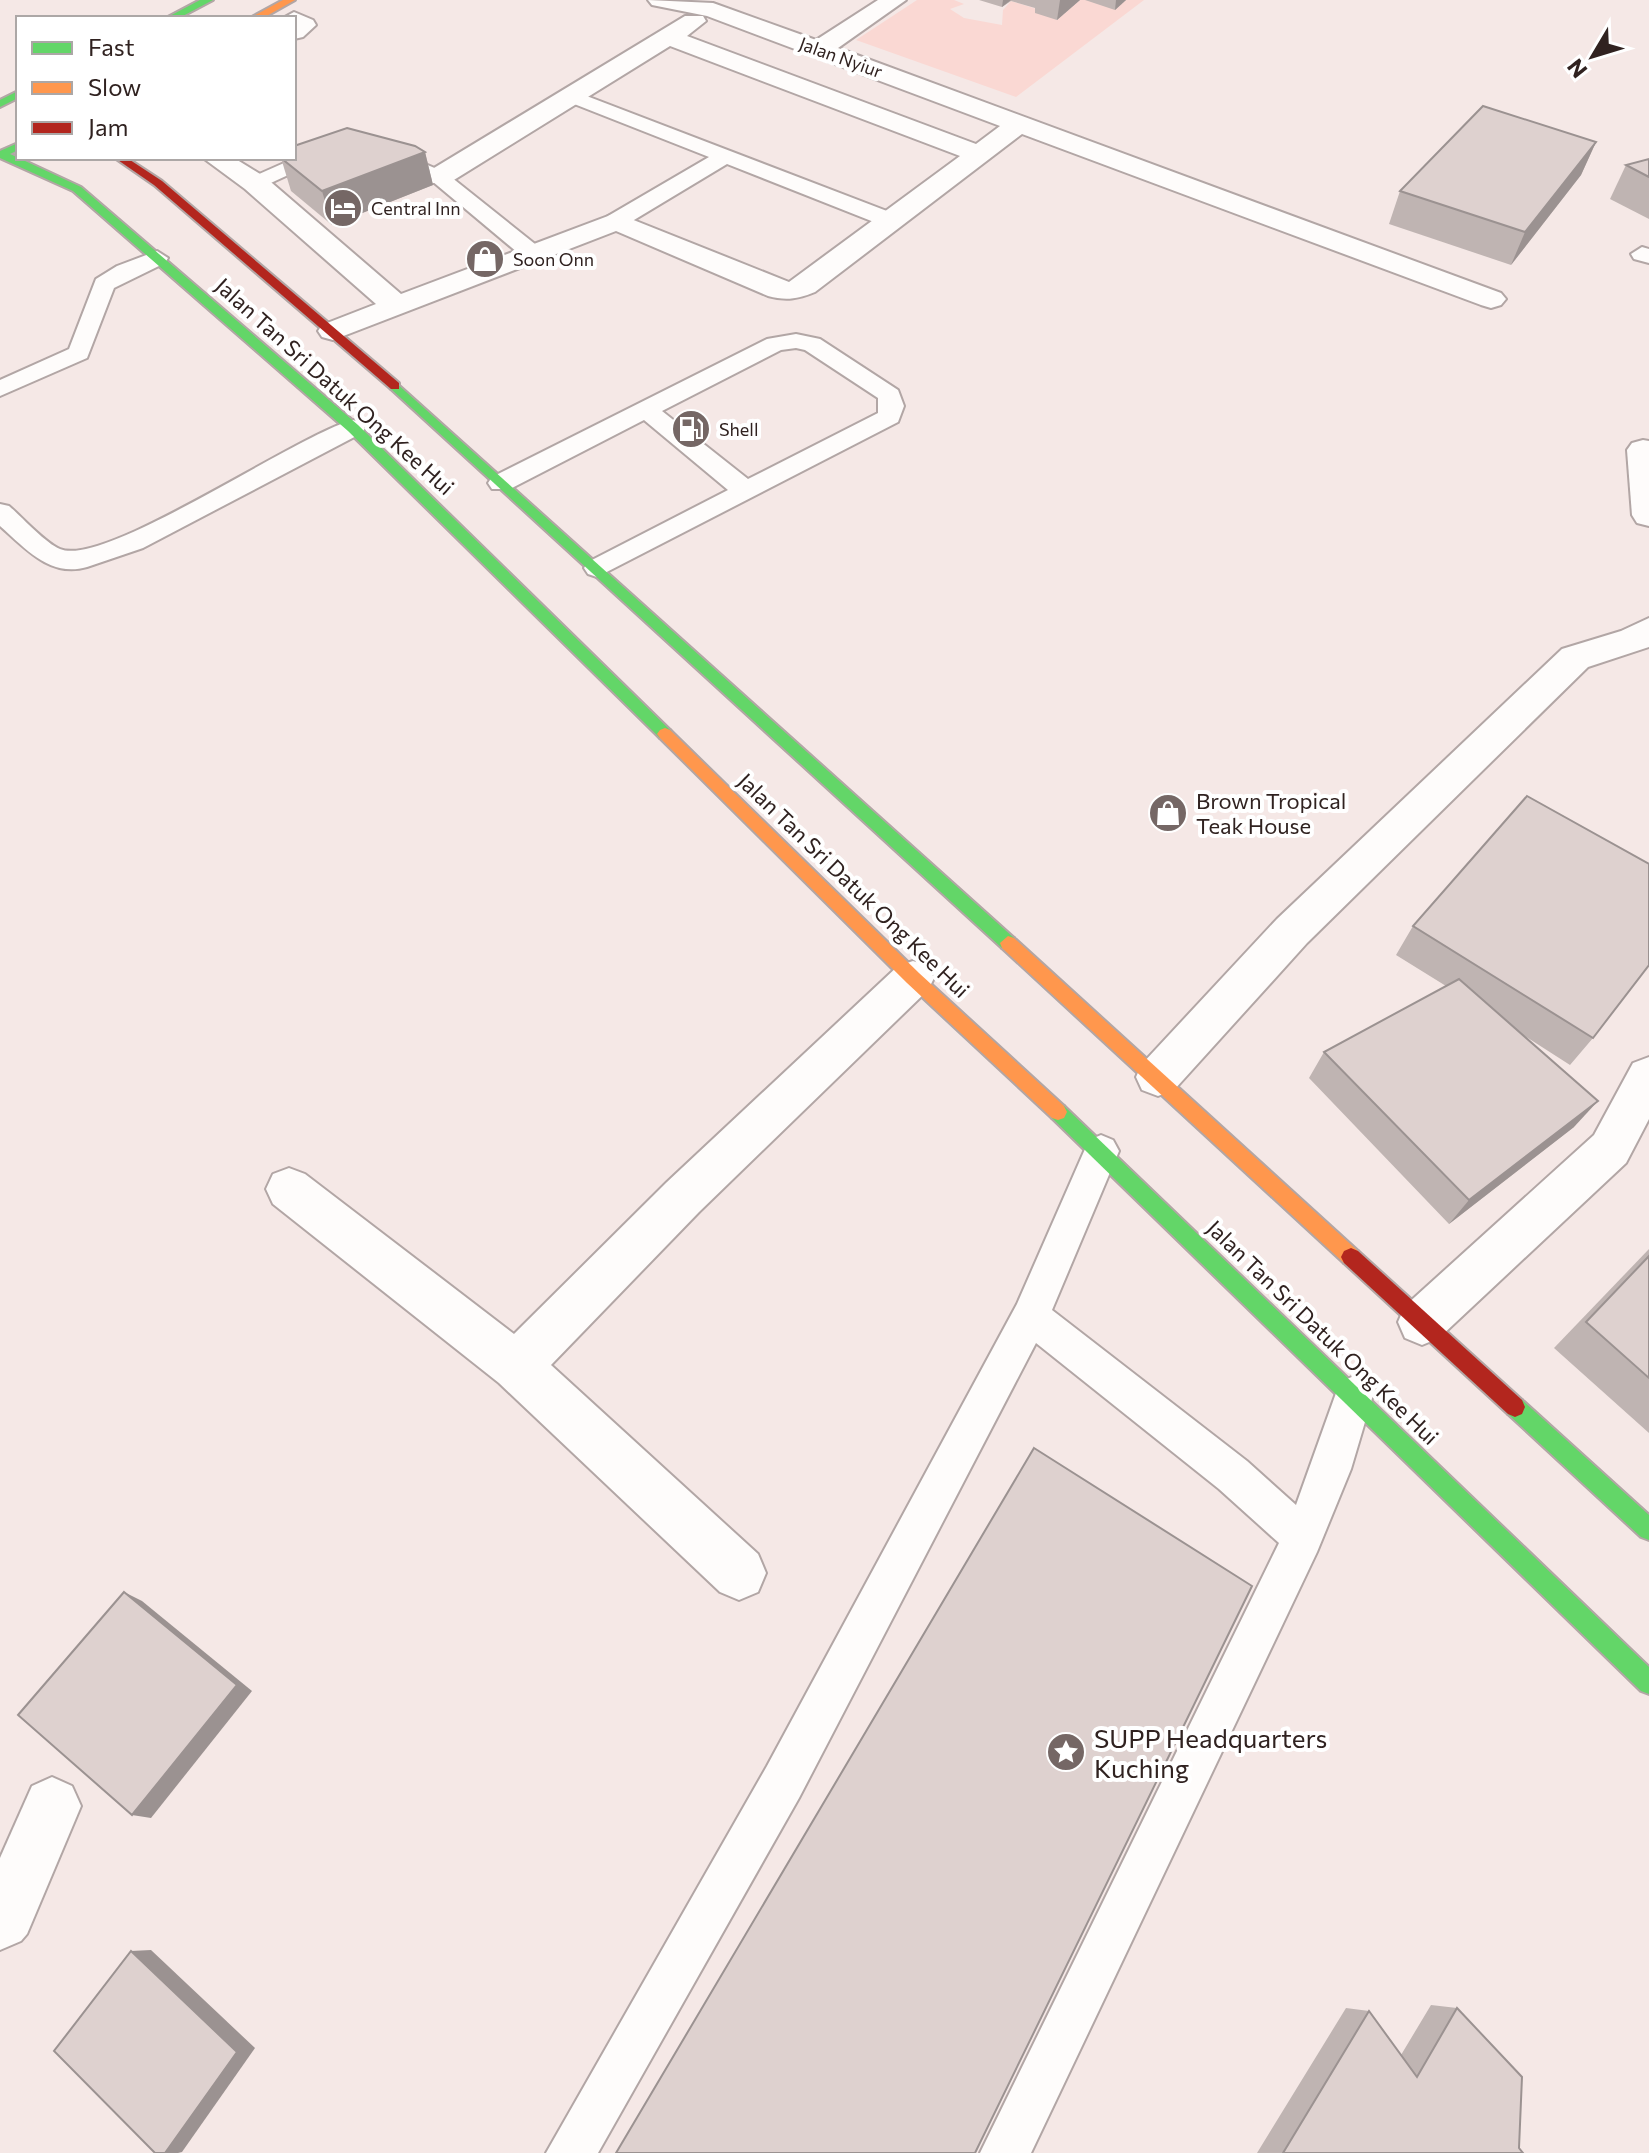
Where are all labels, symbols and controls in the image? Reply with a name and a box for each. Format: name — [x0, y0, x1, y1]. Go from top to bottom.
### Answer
legend — [16, 16, 296, 160]
north arrow — [1553, 16, 1633, 96]
text: Fast — [88, 32, 135, 61]
street label: Jalan Nyiur — [796, 32, 886, 82]
text: N — [1561, 54, 1593, 83]
text: Slow — [88, 72, 141, 101]
text: Jam — [88, 112, 128, 141]
hotel icon: Central Inn — [322, 187, 364, 229]
place label: Central Inn — [371, 197, 461, 219]
shop icon: Soon Onn — [464, 238, 506, 280]
place label: Soon Onn — [513, 248, 594, 270]
street label: Jalan Tan Sri Datuk Ong Kee Hui — [210, 272, 460, 500]
fuel station icon: Shell — [670, 408, 712, 450]
place label: Shell — [719, 418, 759, 440]
street label: Jalan Tan Sri Datuk Ong Kee Hui — [733, 767, 975, 1003]
place label: Brown Tropical Teak House — [1196, 787, 1346, 839]
shop icon: Brown Tropical Teak House — [1147, 792, 1189, 834]
street label: Jalan Tan Sri Datuk Ong Kee Hui — [1202, 1214, 1444, 1450]
place label: SUPP Headquarters Kuching — [1094, 1722, 1327, 1783]
place icon: SUPP Headquarters Kuching — [1045, 1731, 1087, 1773]

